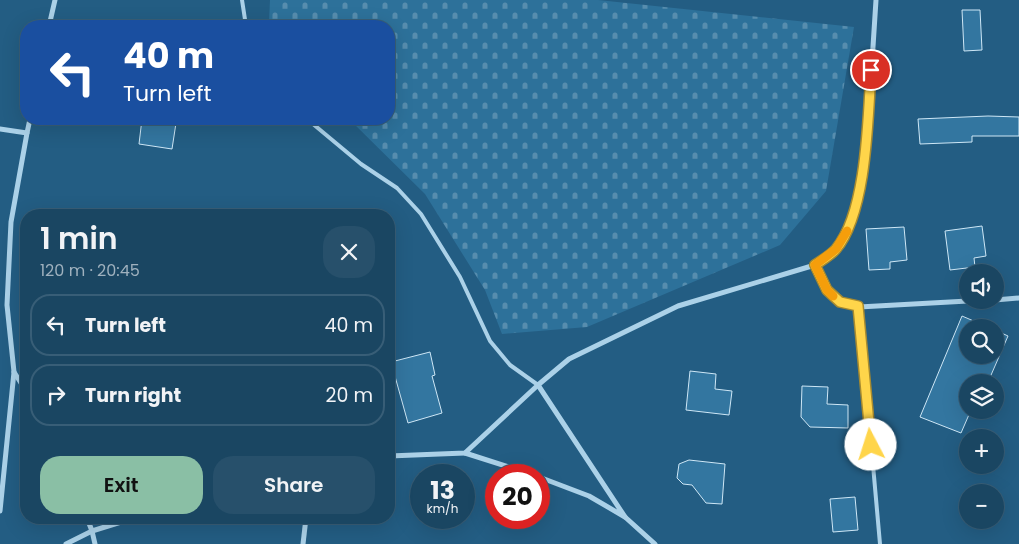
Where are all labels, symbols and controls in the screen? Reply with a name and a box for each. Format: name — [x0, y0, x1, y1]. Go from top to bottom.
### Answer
text: 40 m — [123, 31, 214, 80]
icon: left — [40, 40, 105, 105]
pin — [850, 49, 892, 91]
icon: arrive — [857, 56, 885, 84]
text: Turn left — [123, 78, 211, 109]
text: 1 min — [40, 217, 118, 260]
button: close — [323, 226, 375, 278]
text: 120 m · 20:45 — [40, 259, 140, 282]
map controls — [959, 264, 1004, 529]
button: sound — [959, 264, 1004, 309]
icon: left — [42, 311, 70, 339]
text: Turn left — [85, 312, 166, 339]
text: 40 m — [324, 312, 373, 339]
button: search — [959, 319, 1004, 364]
button: layers — [959, 374, 1004, 419]
icon: right — [42, 381, 70, 409]
text: Turn right — [85, 382, 181, 409]
text: 20 m — [325, 382, 373, 409]
position arrow — [844, 418, 896, 470]
button: + — [959, 429, 1004, 474]
button: Exit — [40, 456, 203, 514]
button: Share — [213, 456, 375, 514]
speed limit sign: 20 — [485, 464, 550, 529]
text: 13 — [430, 473, 455, 508]
button: − — [959, 484, 1004, 529]
text: km/h — [427, 500, 458, 517]

